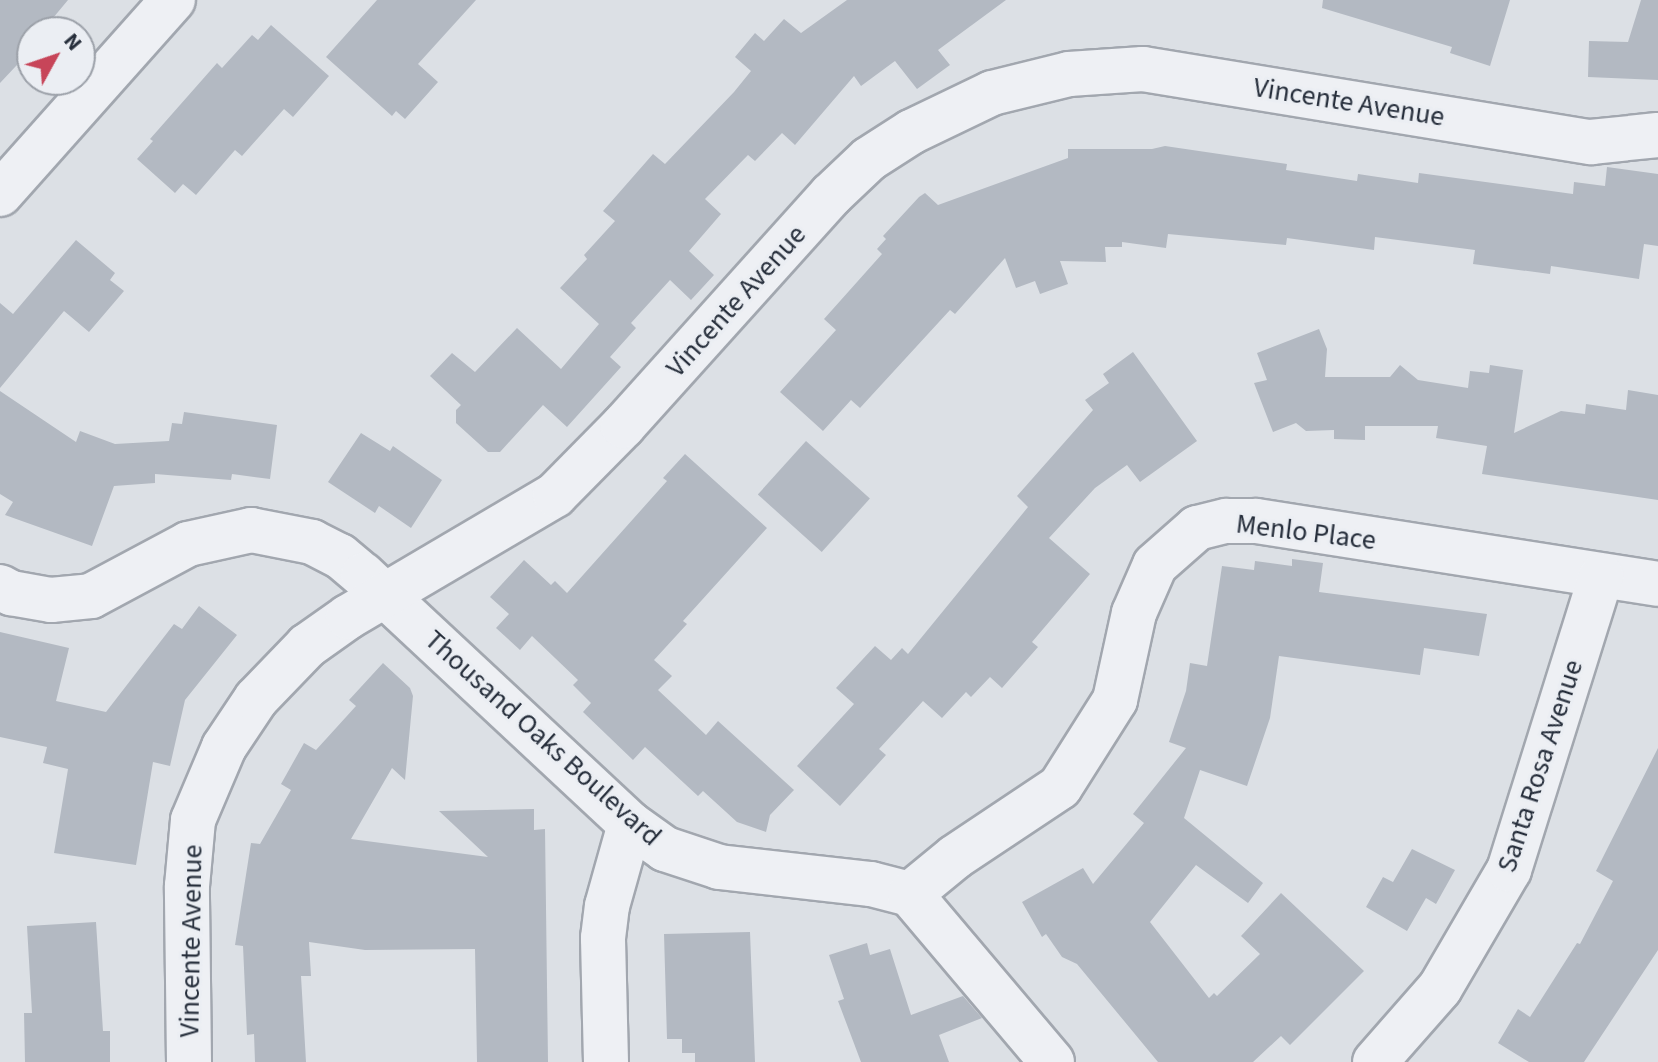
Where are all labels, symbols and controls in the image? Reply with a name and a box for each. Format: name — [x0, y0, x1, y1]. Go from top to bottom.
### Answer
north arrow — [16, 16, 96, 96]
text: N — [56, 26, 90, 58]
street label: Vincente Avenue — [1251, 70, 1447, 134]
street label: Vincente Avenue — [659, 218, 813, 384]
street label: Menlo Place — [1234, 507, 1378, 557]
street label: Thousand Oaks Boulevard — [418, 623, 668, 853]
street label: Santa Rosa Avenue — [1490, 655, 1590, 877]
street label: Vincente Avenue — [173, 844, 209, 1038]

